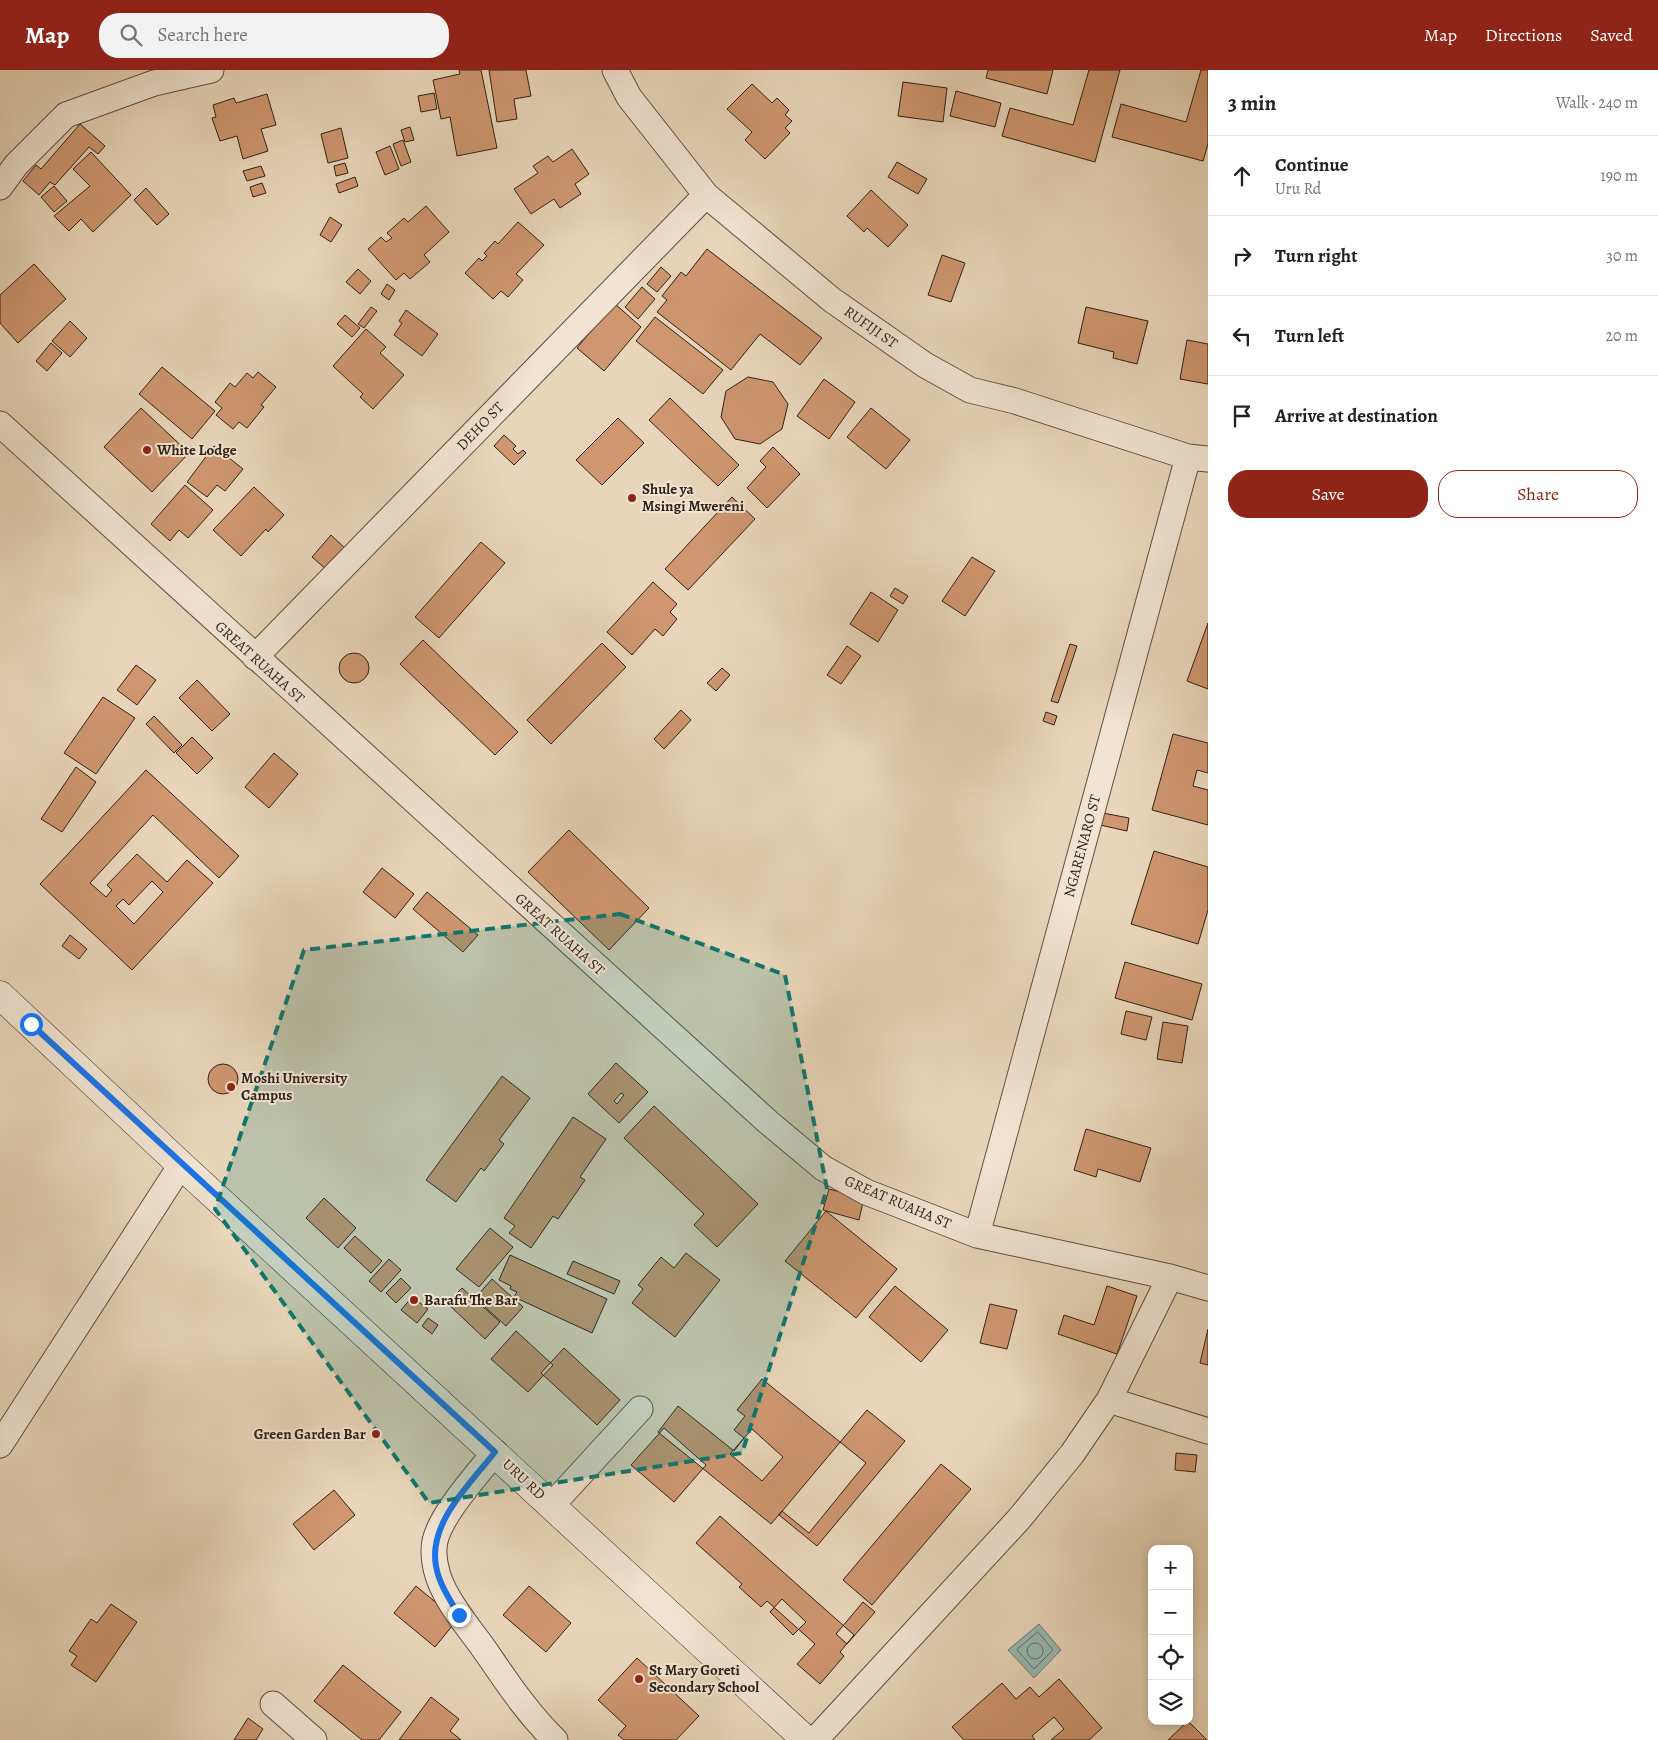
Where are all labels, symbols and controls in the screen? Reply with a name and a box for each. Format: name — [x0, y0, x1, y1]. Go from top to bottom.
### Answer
search box — [99, 13, 449, 58]
text: Map — [25, 19, 69, 51]
icon: search — [117, 21, 145, 49]
text: Search here — [157, 22, 248, 48]
text: Map — [1424, 23, 1457, 47]
text: Directions — [1485, 23, 1562, 47]
text: Saved — [1590, 23, 1633, 47]
text: 3 min — [1228, 89, 1276, 117]
text: Walk · 240 m — [1556, 92, 1638, 114]
text: Continue — [1275, 152, 1349, 178]
icon: ahead — [1228, 162, 1256, 190]
text: 190 m — [1600, 165, 1638, 187]
text: Uru Rd — [1275, 178, 1321, 200]
icon: right — [1228, 242, 1256, 270]
text: Turn right — [1275, 243, 1357, 269]
text: 30 m — [1606, 245, 1638, 267]
street label: RUFIJI ST — [840, 301, 903, 353]
icon: left — [1228, 322, 1256, 350]
text: Turn left — [1275, 323, 1344, 349]
text: 20 m — [1605, 325, 1638, 347]
street label: DEHO ST — [452, 397, 509, 455]
icon: arrive — [1228, 402, 1256, 430]
text: Arrive at destination — [1275, 403, 1438, 429]
place label: White Lodge — [156, 440, 237, 460]
marker: White Lodge — [141, 444, 153, 456]
button: Save — [1228, 470, 1428, 518]
button: Share — [1438, 470, 1638, 518]
place label: Shule ya Msingi Mwereni — [642, 479, 745, 516]
marker: Shule ya Msingi Mwereni — [626, 492, 638, 504]
street label: GREAT RUAHA ST — [211, 616, 310, 708]
street label: NGARENARO ST — [1059, 792, 1106, 900]
street label: GREAT RUAHA ST — [511, 888, 610, 980]
route start — [20, 1013, 43, 1036]
place label: Moshi University Campus — [241, 1068, 348, 1105]
marker: Moshi University Campus — [225, 1081, 237, 1093]
street label: GREAT RUAHA ST — [841, 1170, 955, 1234]
place label: Barafu The Bar — [424, 1290, 518, 1310]
marker: Barafu The Bar — [408, 1294, 420, 1306]
place label: Green Garden Bar — [254, 1424, 366, 1444]
marker: Green Garden Bar — [370, 1428, 382, 1440]
street label: URU RD — [498, 1454, 550, 1504]
map controls — [1148, 1545, 1193, 1725]
button: + — [1148, 1545, 1193, 1590]
button: − — [1148, 1590, 1193, 1635]
route end — [448, 1604, 471, 1627]
button: locate — [1148, 1635, 1193, 1680]
place label: St Mary Goreti Secondary School — [649, 1660, 759, 1697]
marker: St Mary Goreti Secondary School — [633, 1673, 645, 1685]
button: layers — [1148, 1680, 1193, 1725]

